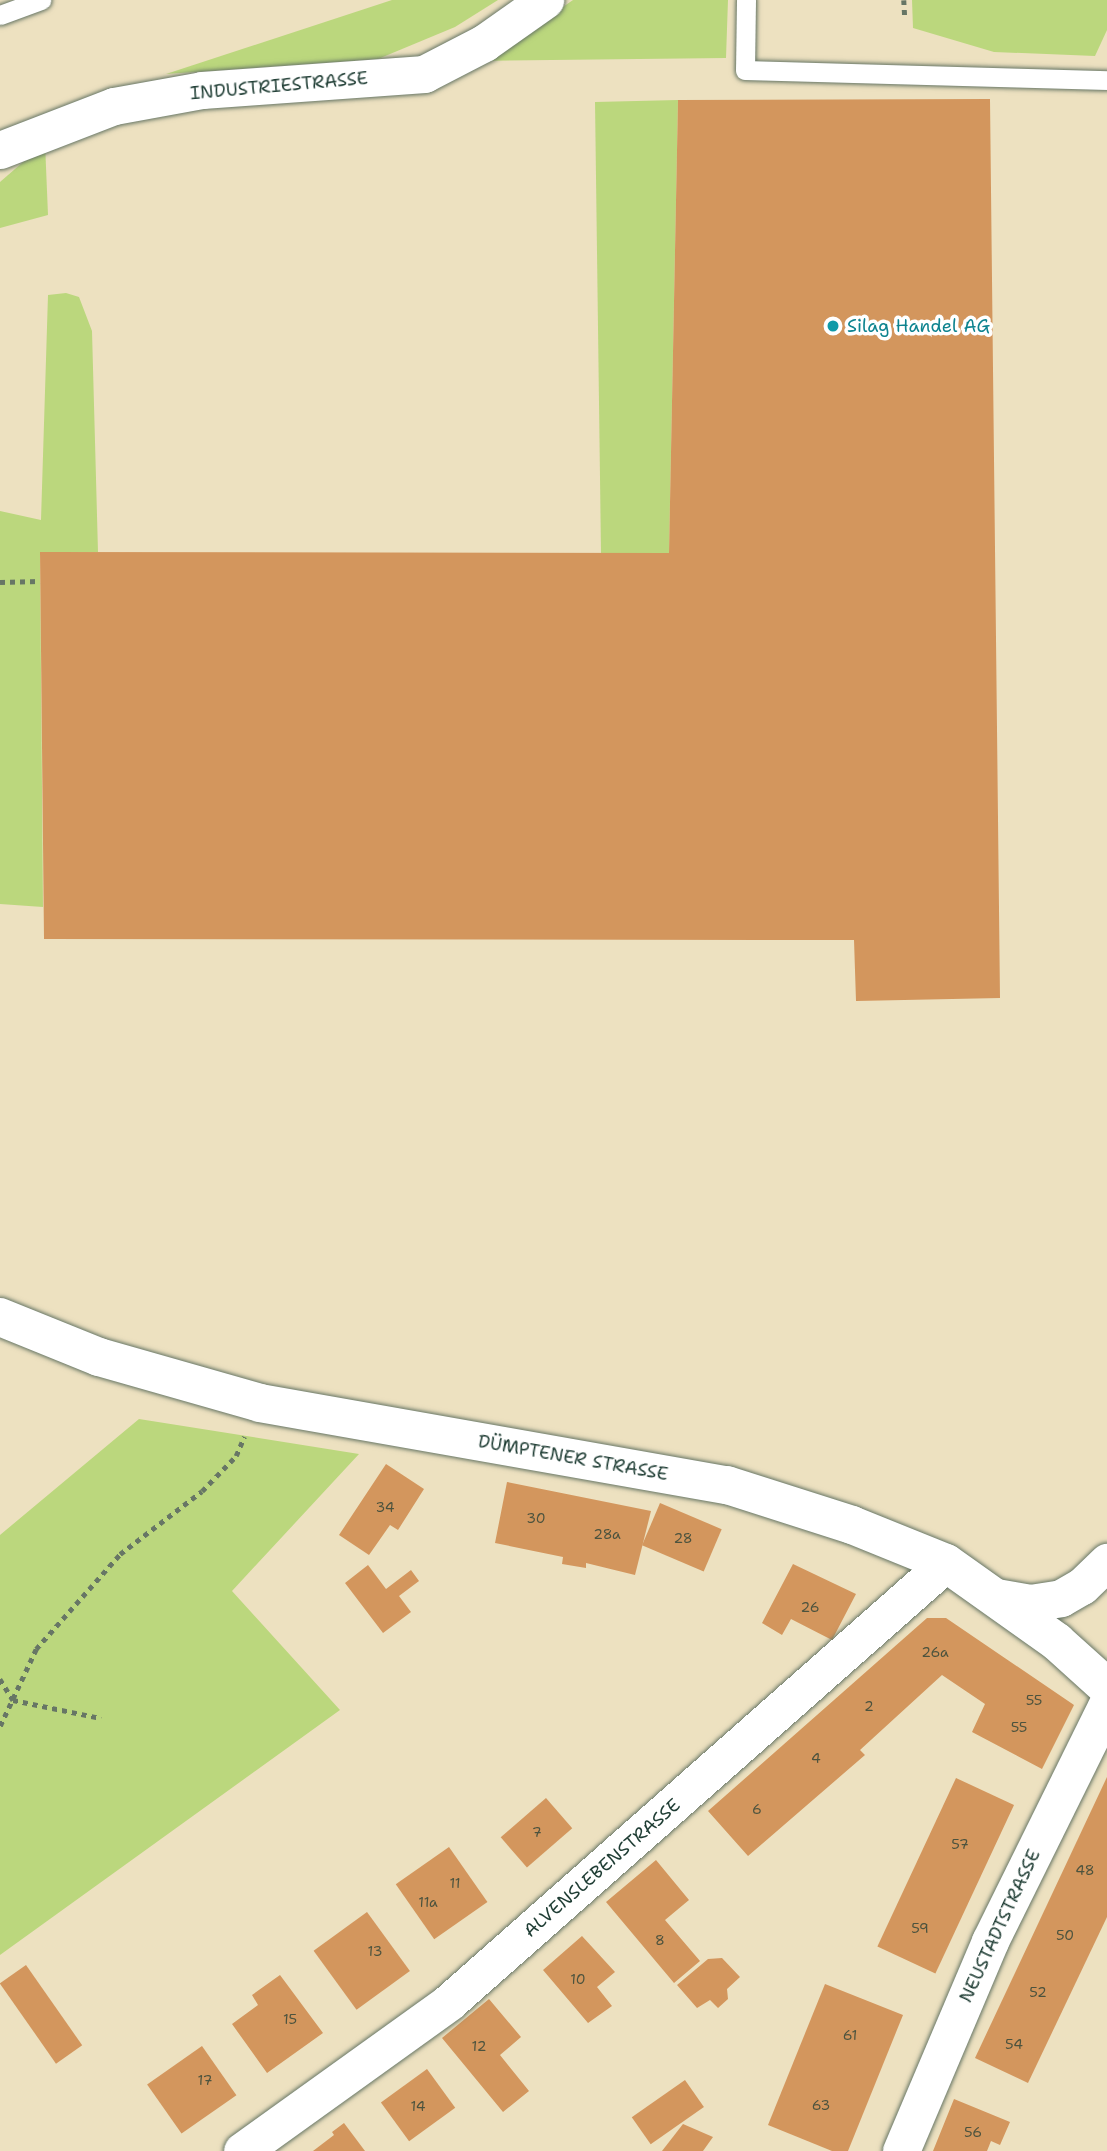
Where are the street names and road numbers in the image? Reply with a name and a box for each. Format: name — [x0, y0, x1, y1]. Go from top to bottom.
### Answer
street label: INDUSTRIESTRASSE — [189, 67, 369, 105]
street label: DÜMPTENER STRASSE — [476, 1431, 670, 1485]
street label: ALVENSLEBENSTRASSE — [519, 1794, 685, 1942]
street label: NEUSTADTSTRASSE — [955, 1846, 1045, 2006]

